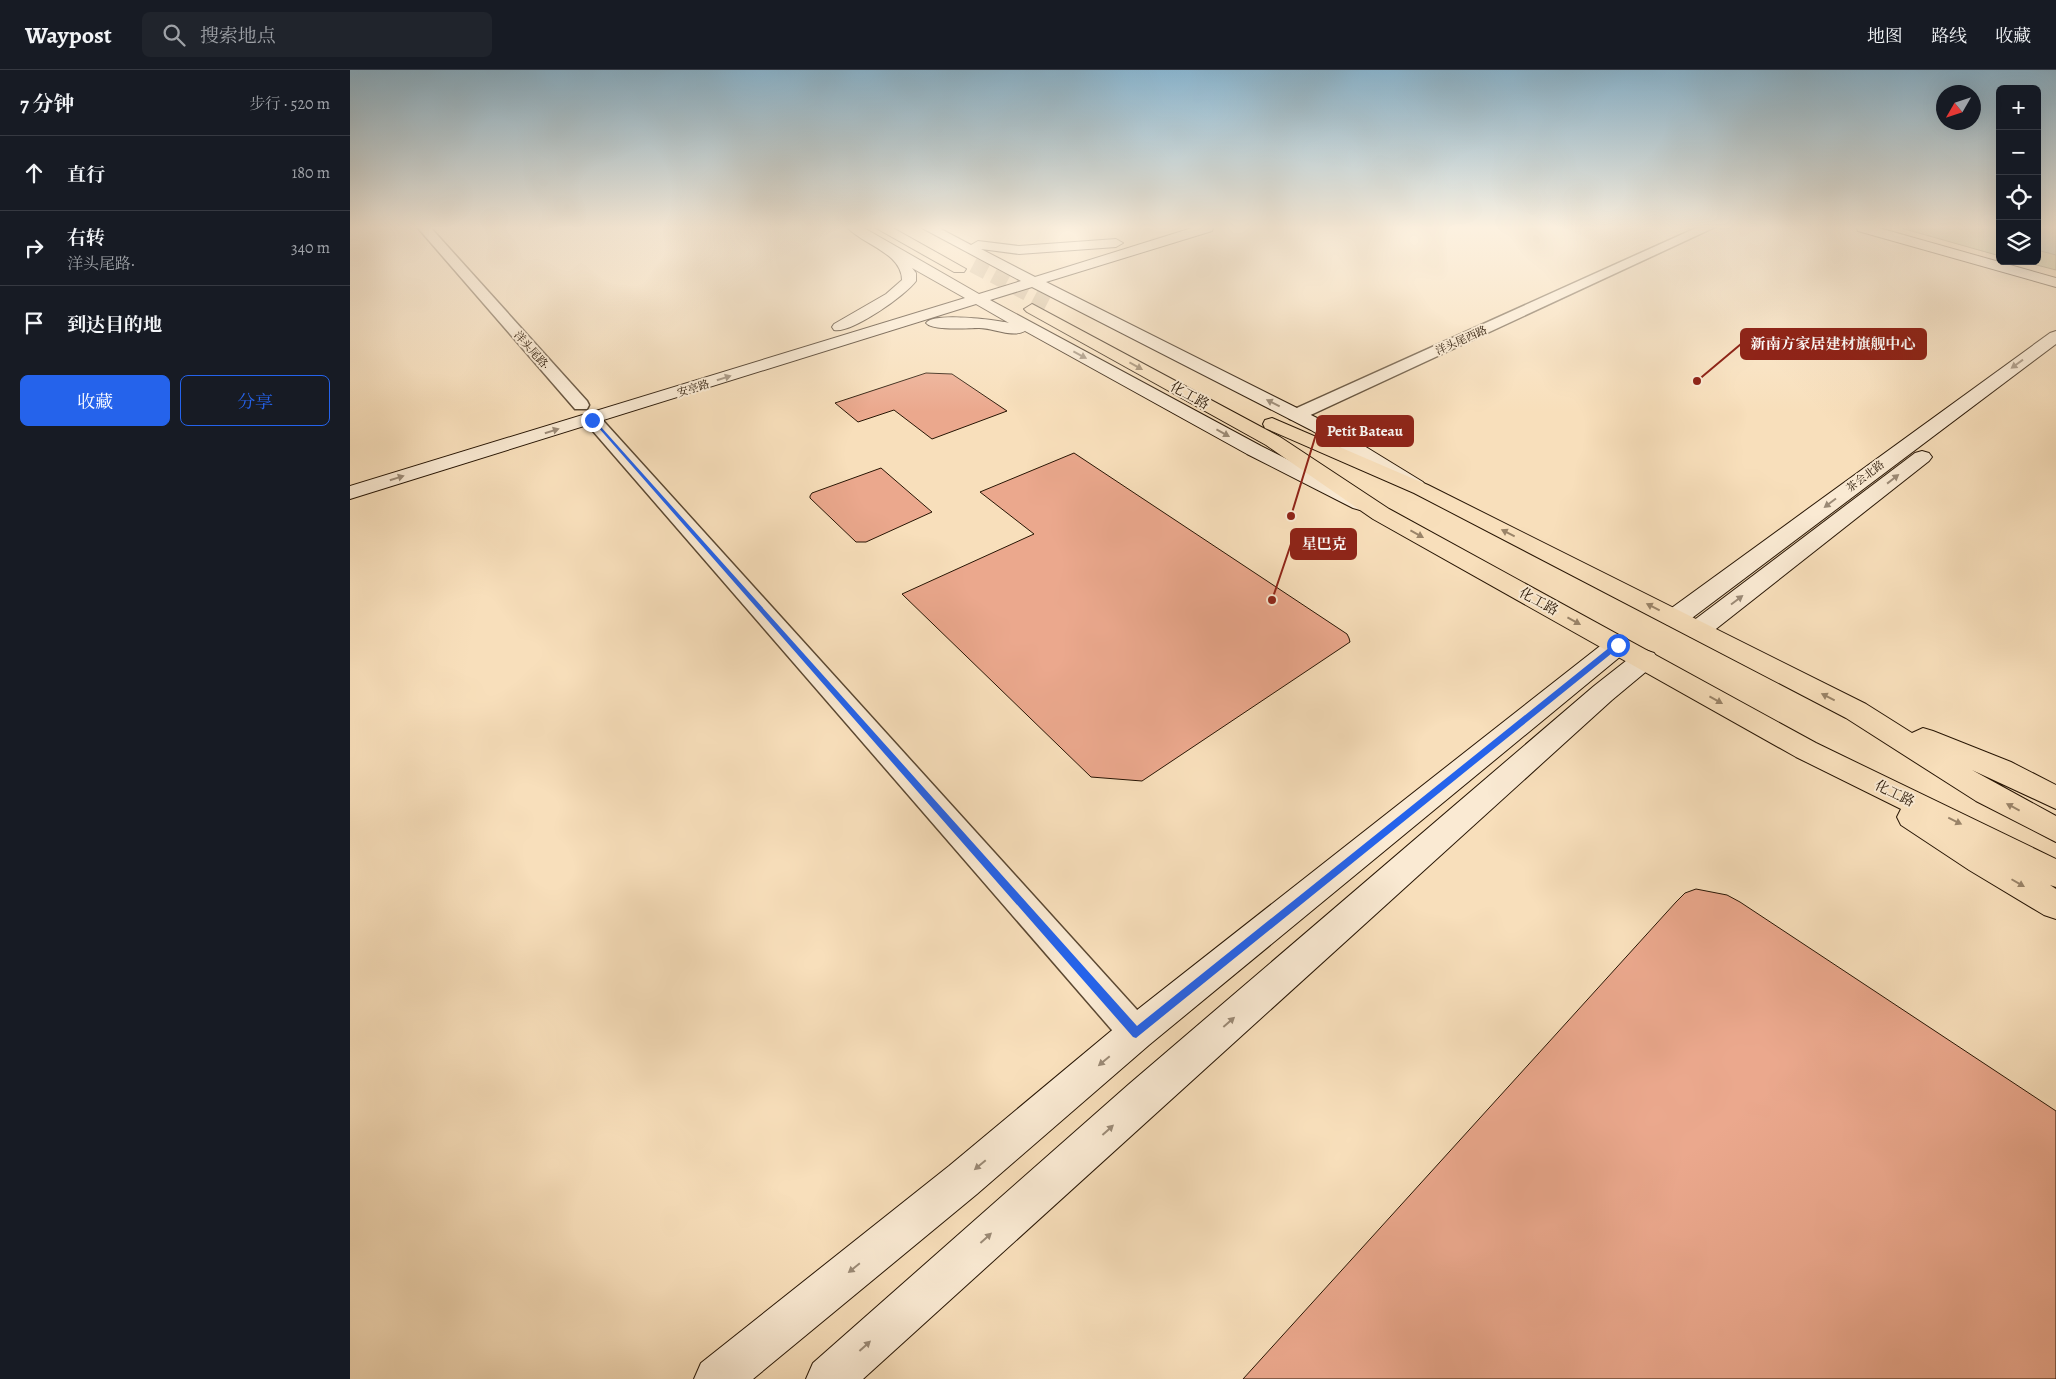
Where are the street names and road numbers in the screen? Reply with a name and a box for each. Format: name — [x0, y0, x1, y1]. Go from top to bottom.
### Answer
street label: 洋头尾西路 — [1433, 322, 1489, 358]
street label: 洋头尾路· — [510, 328, 553, 373]
street label: 安亭路 — [675, 376, 711, 400]
street label: 化工路 — [1167, 377, 1213, 414]
street label: 茶会北路 — [1843, 457, 1887, 496]
street label: 化工路 — [1516, 583, 1562, 620]
street label: 化工路 — [1872, 776, 1918, 811]

